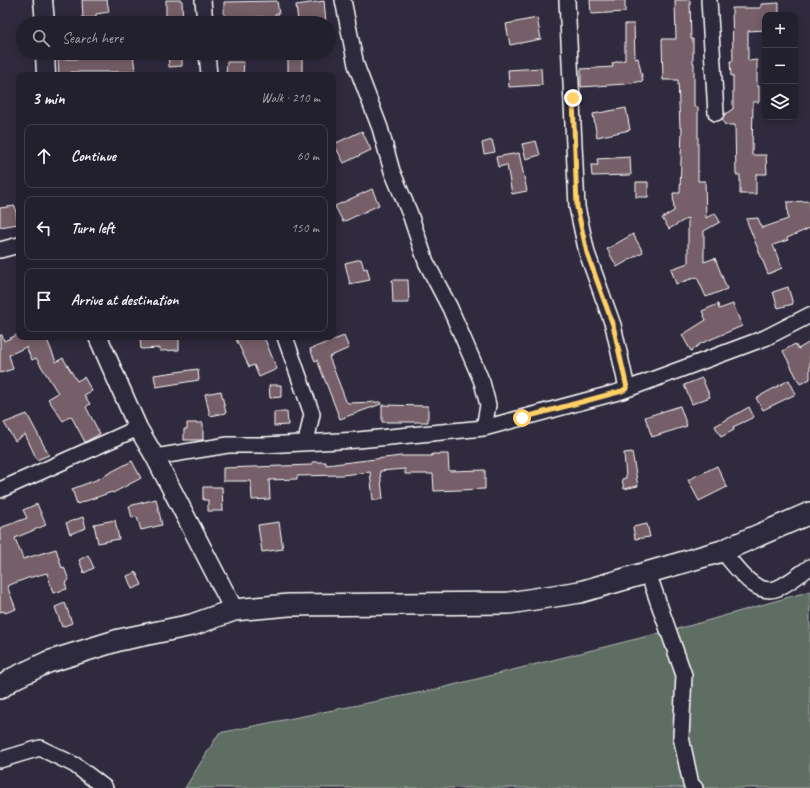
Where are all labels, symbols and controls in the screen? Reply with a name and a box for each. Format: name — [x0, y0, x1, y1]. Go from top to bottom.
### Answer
map controls — [762, 12, 798, 120]
button: + — [762, 12, 798, 48]
search box — [16, 16, 336, 60]
icon: search — [30, 27, 52, 49]
text: Search here — [62, 29, 123, 48]
button: − — [762, 48, 798, 84]
button: layers — [762, 84, 798, 120]
text: 3 min — [32, 88, 65, 109]
route end — [564, 89, 582, 107]
text: Walk · 210 m — [261, 90, 320, 106]
icon: ahead — [33, 145, 55, 167]
text: Continue — [71, 147, 116, 166]
text: 60 m — [297, 148, 319, 164]
icon: left — [33, 217, 55, 239]
text: Turn left — [71, 219, 114, 238]
text: 150 m — [291, 220, 319, 236]
icon: arrive — [33, 289, 55, 311]
text: Arrive at destination — [71, 291, 178, 310]
route start — [513, 409, 531, 427]

